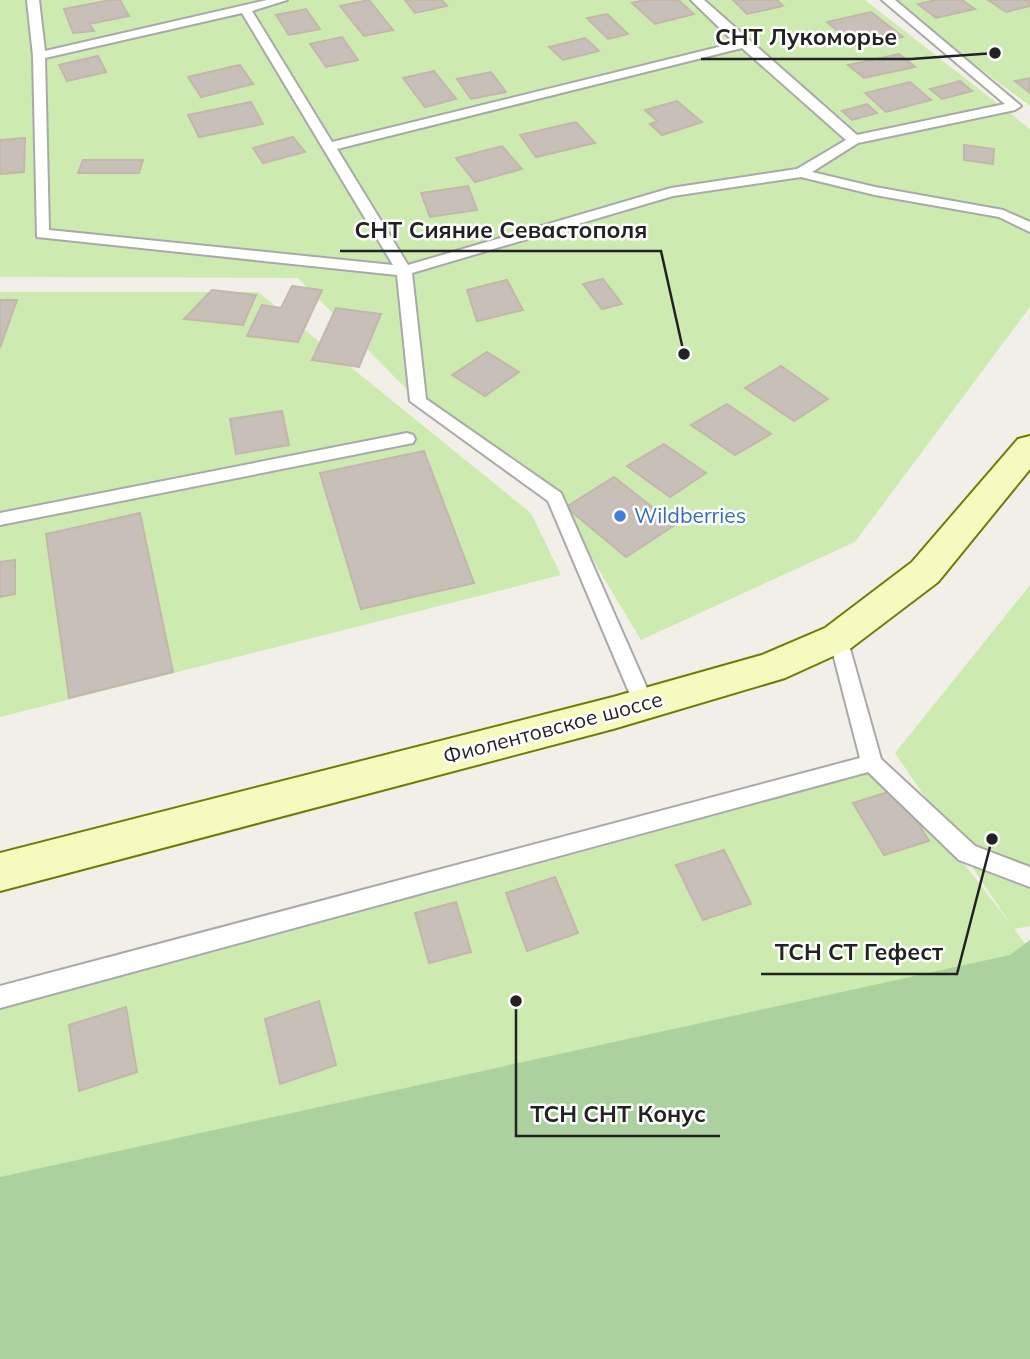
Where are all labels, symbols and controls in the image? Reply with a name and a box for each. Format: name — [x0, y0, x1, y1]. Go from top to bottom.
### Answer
callout: СНТ Лукоморье — [701, 15, 911, 59]
text: СНТ Лукоморье — [715, 22, 897, 51]
callout: СНТ Сияние Севастополя — [340, 207, 661, 251]
text: СНТ Сияние Севастополя — [355, 215, 647, 244]
place label: Wildberries — [634, 502, 746, 528]
marker: Wildberries — [612, 508, 628, 524]
street label: Фиолентовское шоссе — [440, 685, 665, 769]
callout: ТСН СТ Гефест — [761, 930, 957, 974]
text: ТСН СТ Гефест — [775, 937, 943, 966]
callout: ТСН СНТ Конус — [516, 1092, 720, 1136]
text: ТСН СНТ Конус — [530, 1099, 706, 1128]

